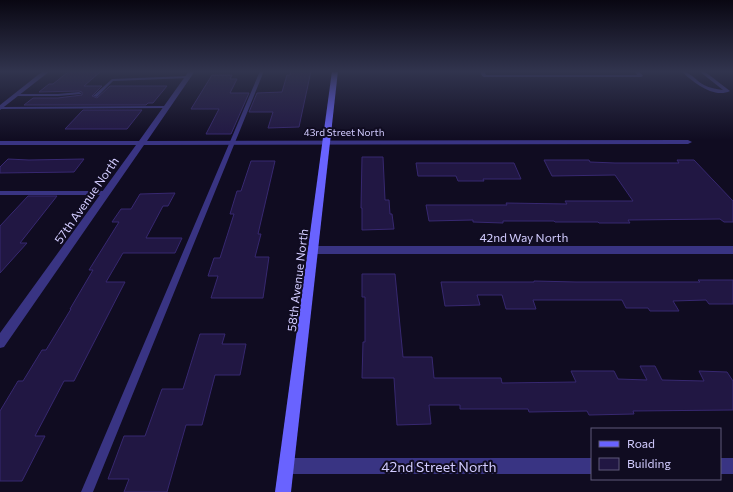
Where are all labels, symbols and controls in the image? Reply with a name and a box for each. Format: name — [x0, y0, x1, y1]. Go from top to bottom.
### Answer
street label: 43rd Street North — [304, 126, 384, 138]
street label: 57th Avenue North — [51, 154, 121, 246]
street label: 58th Avenue North — [284, 228, 310, 332]
street label: 42nd Way North — [480, 230, 568, 244]
legend — [591, 428, 721, 480]
text: Road — [627, 436, 655, 450]
text: Building — [627, 456, 671, 470]
street label: 42nd Street North — [381, 458, 497, 475]

